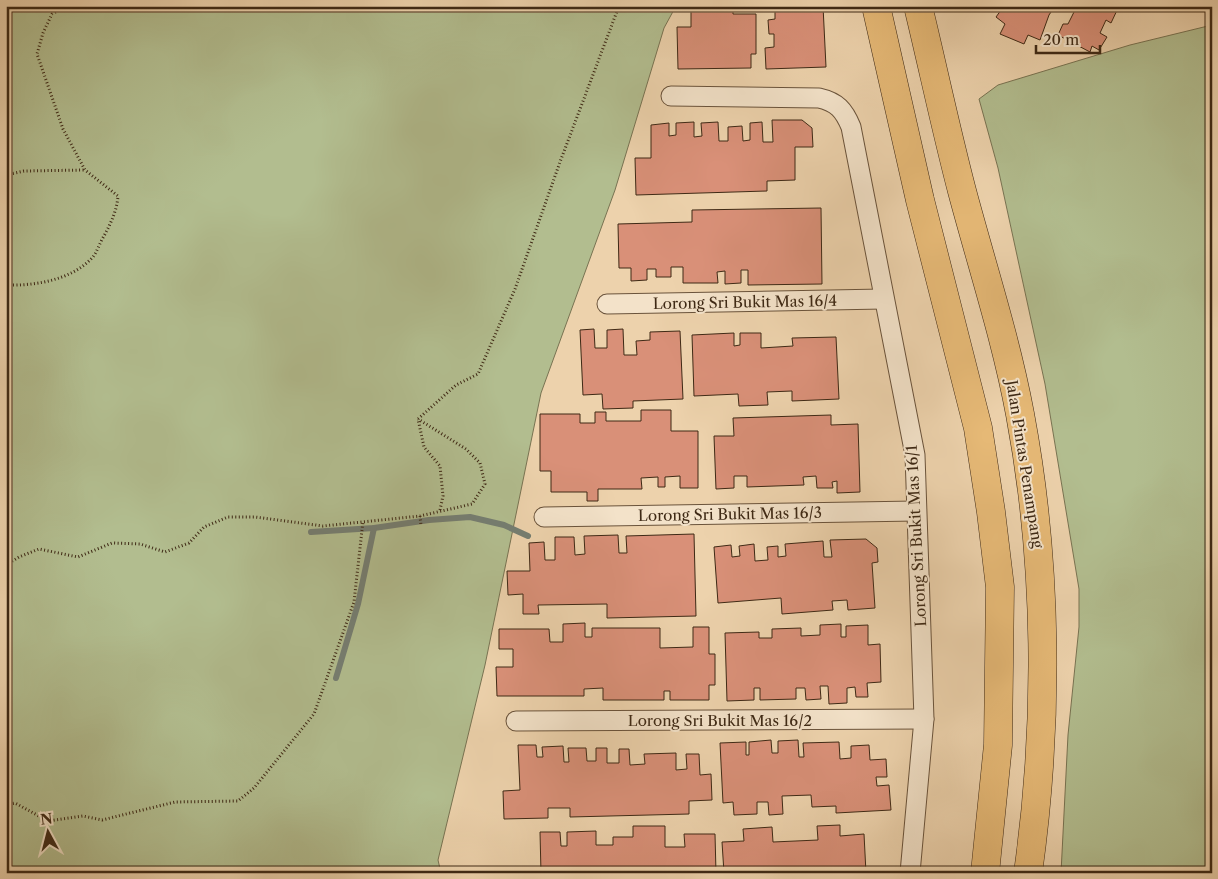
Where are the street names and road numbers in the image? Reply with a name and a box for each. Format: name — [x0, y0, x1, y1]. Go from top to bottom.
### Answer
street label: Lorong Sri Bukit Mas 16/4 — [653, 291, 837, 313]
street label: Jalan Pintas Penampang — [1002, 377, 1048, 550]
street label: Lorong Sri Bukit Mas 16/1 — [902, 444, 930, 627]
street label: Lorong Sri Bukit Mas 16/3 — [638, 503, 822, 525]
street label: Lorong Sri Bukit Mas 16/2 — [628, 711, 812, 730]

